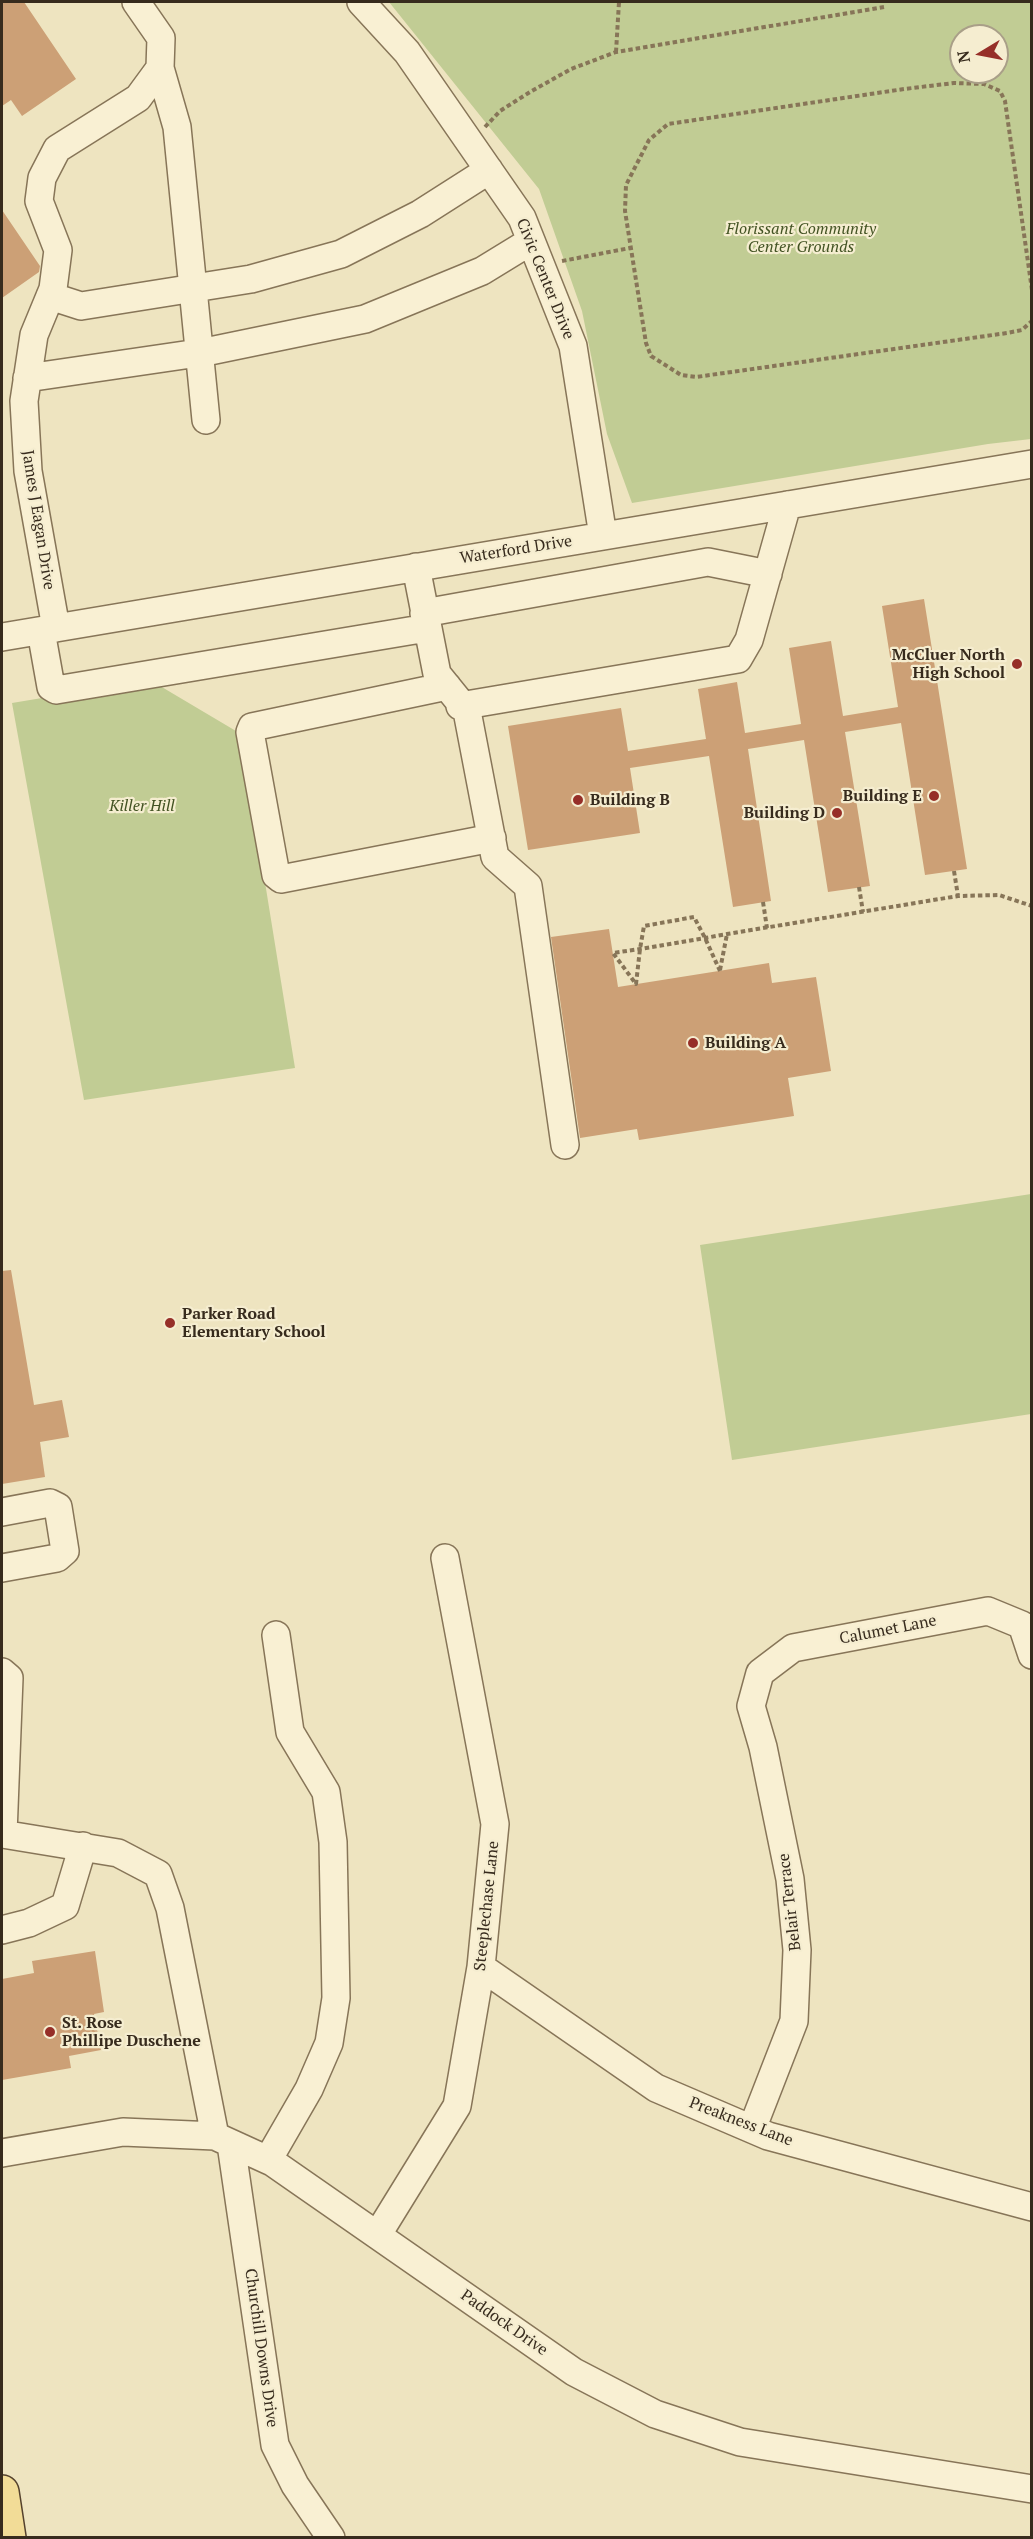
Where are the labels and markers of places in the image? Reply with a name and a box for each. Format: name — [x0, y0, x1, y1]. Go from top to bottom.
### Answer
place label: McCluer North High School — [892, 645, 1005, 683]
marker: McCluer North High School — [1010, 657, 1024, 671]
place label: Building E — [843, 786, 922, 806]
marker: Building E — [927, 789, 941, 803]
place label: Building B — [590, 790, 670, 810]
marker: Building B — [571, 793, 585, 807]
place label: Building D — [744, 803, 825, 823]
marker: Building D — [830, 806, 844, 820]
place label: Building A — [705, 1033, 786, 1053]
marker: Building A — [686, 1036, 700, 1050]
place label: Parker Road Elementary School — [182, 1304, 326, 1342]
marker: Parker Road Elementary School — [163, 1316, 177, 1330]
place label: St. Rose Phillipe Duschene — [62, 2013, 201, 2051]
marker: St. Rose Phillipe Duschene — [43, 2025, 57, 2039]

